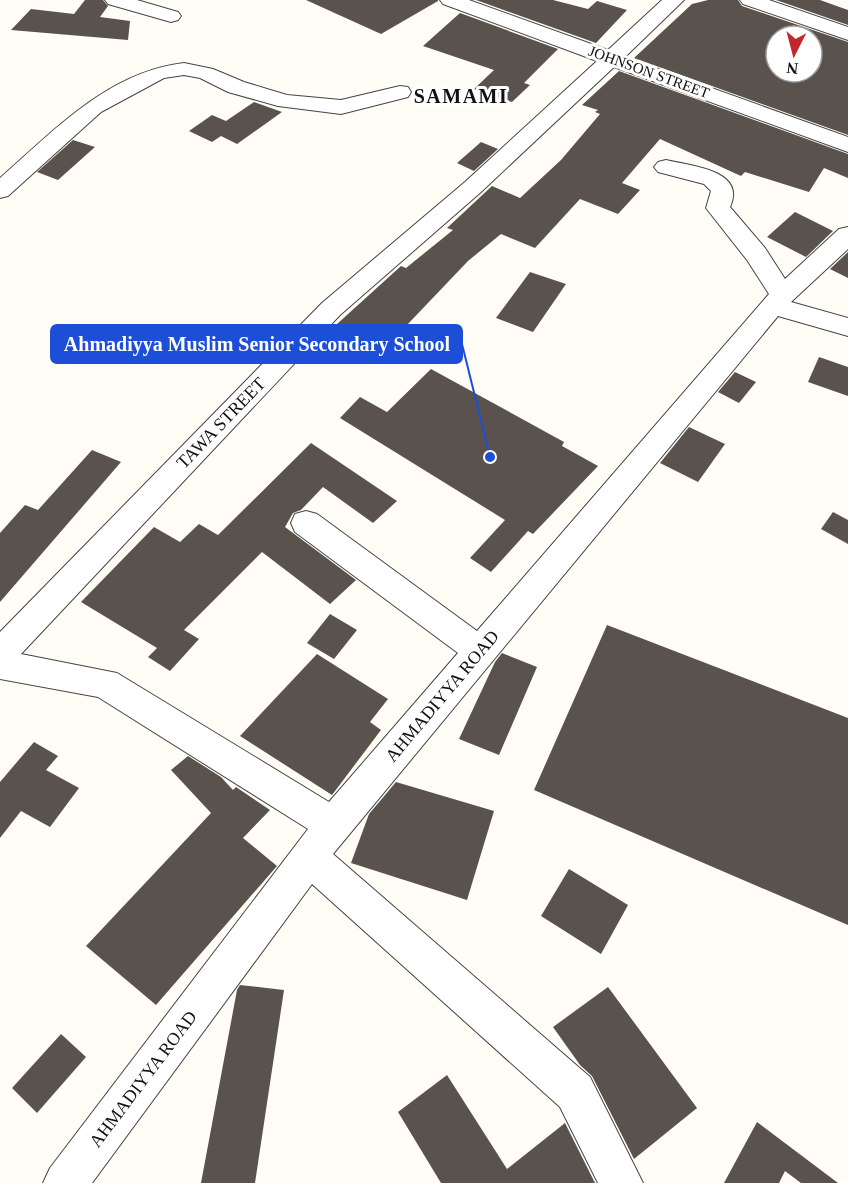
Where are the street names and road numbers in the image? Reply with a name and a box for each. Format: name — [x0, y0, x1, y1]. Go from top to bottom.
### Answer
street label: JOHNSON STREET — [587, 43, 711, 101]
street label: TAWA STREET — [173, 373, 269, 473]
street label: AHMADIYYA ROAD — [381, 626, 503, 766]
street label: AHMADIYYA ROAD — [85, 1007, 201, 1151]

